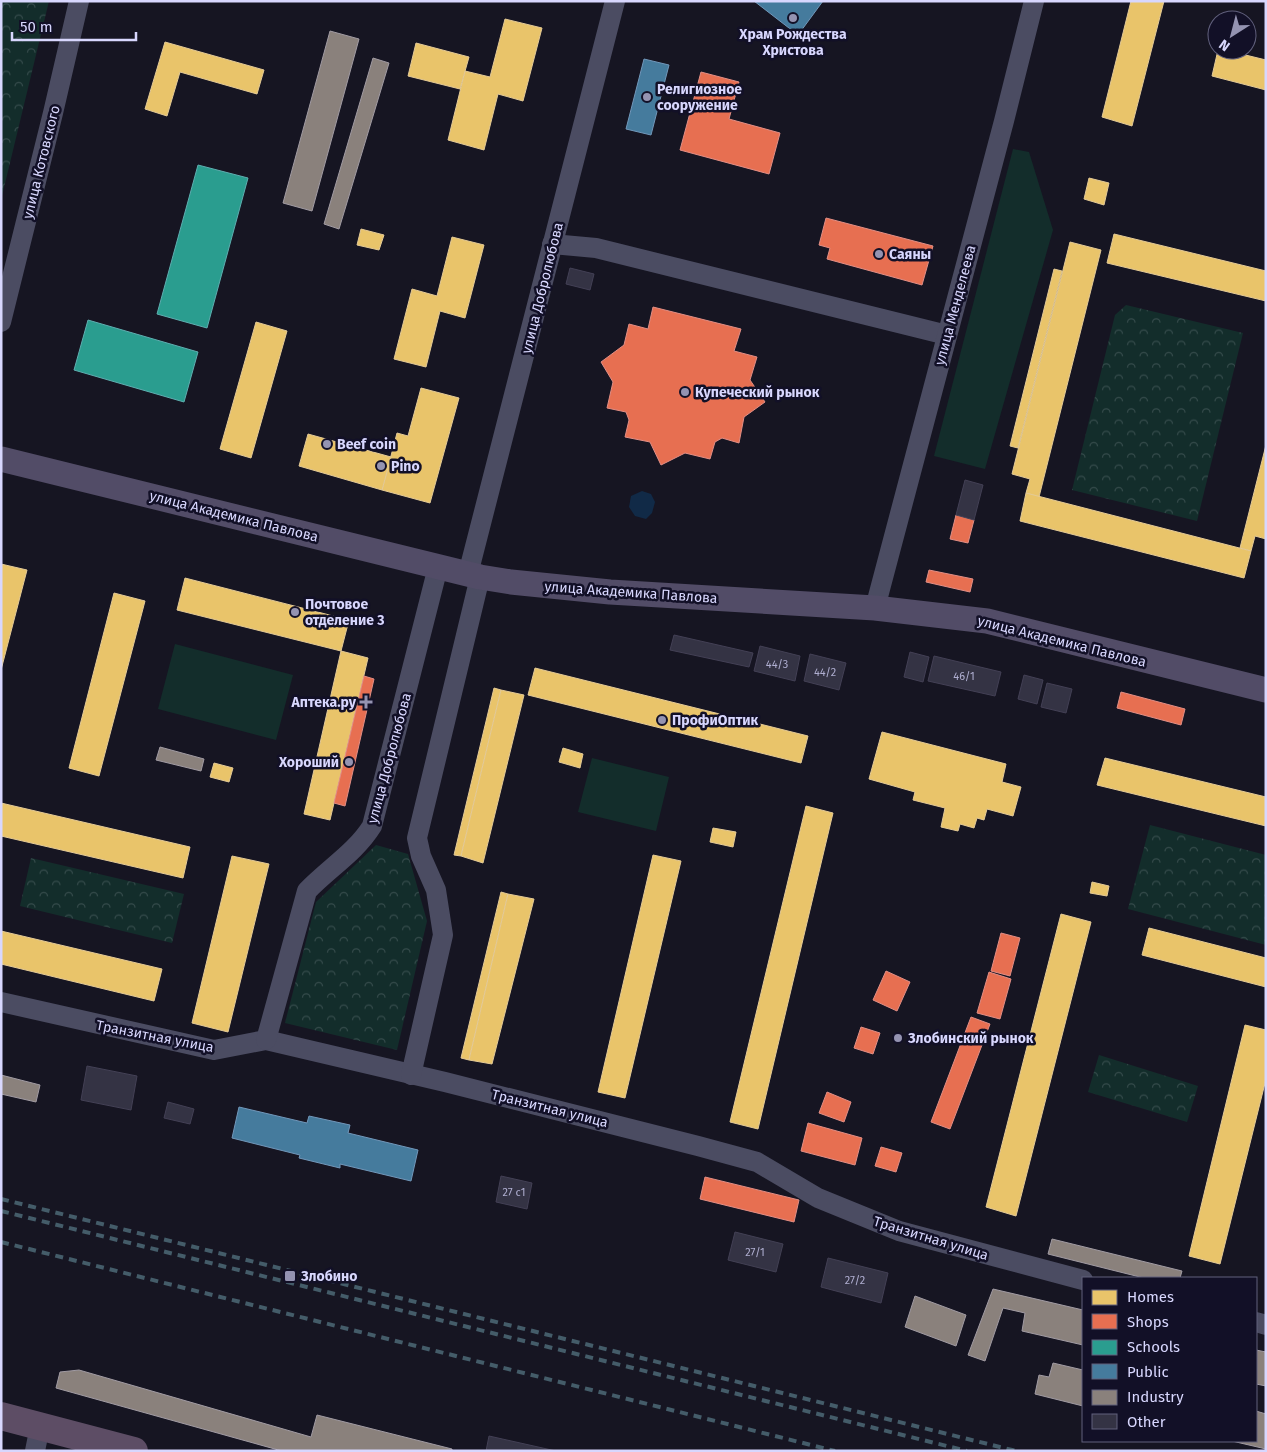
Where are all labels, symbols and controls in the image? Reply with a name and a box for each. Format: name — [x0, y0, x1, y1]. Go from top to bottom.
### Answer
scale bar — [12, 10, 136, 42]
north arrow — [1207, 10, 1257, 60]
marker: Храм Рождества Христова — [787, 12, 799, 24]
text: 50 m — [20, 18, 53, 36]
place label: Храм Рождества Христова — [738, 26, 847, 59]
text: N — [1216, 36, 1233, 55]
place label: Религиозное сооружение — [657, 81, 742, 114]
marker: Религиозное сооружение — [641, 91, 653, 103]
street label: улица Котовского — [19, 104, 64, 221]
street label: улица Добролюбова — [518, 221, 567, 355]
street label: улица Менделеева — [931, 243, 980, 367]
place label: Саяны — [889, 246, 931, 263]
marker: Саяны — [873, 248, 885, 260]
place label: Купеческий рынок — [695, 384, 820, 401]
marker: Купеческий рынок — [679, 386, 691, 398]
place label: Beef coin — [337, 436, 396, 453]
marker: Beef coin — [321, 438, 333, 450]
place label: Pino — [391, 458, 420, 475]
marker: Pino — [375, 460, 387, 472]
street label: улица Академика Павлова — [148, 487, 320, 546]
street label: улица Академика Павлова — [544, 578, 718, 607]
place label: Почтовое отделение 3 — [305, 596, 385, 629]
marker: Почтовое отделение 3 — [289, 606, 301, 618]
street label: улица Академика Павлова — [976, 612, 1148, 671]
house number: 44/3 — [766, 658, 788, 671]
house number: 44/2 — [814, 666, 836, 679]
house number: 46/1 — [953, 670, 975, 683]
street label: улица Добролюбова — [364, 691, 415, 825]
place label: Аптека.ру — [291, 694, 357, 711]
marker: Аптека.ру — [360, 696, 372, 708]
place label: ПрофиОптик — [672, 712, 759, 729]
marker: ПрофиОптик — [656, 714, 668, 726]
place label: Хороший — [278, 754, 339, 771]
marker: Хороший — [343, 756, 355, 768]
street label: Транзитная улица — [95, 1017, 215, 1056]
place label: Злобинский рынок — [907, 1030, 1034, 1047]
marker: Злобинский рынок — [892, 1032, 904, 1044]
street label: Транзитная улица — [490, 1086, 610, 1131]
house number: 27 с1 — [502, 1186, 526, 1199]
street label: Транзитная улица — [871, 1213, 990, 1264]
house number: 27/1 — [745, 1246, 765, 1259]
place label: Злобино — [300, 1268, 357, 1285]
marker: Злобино — [283, 1269, 297, 1283]
house number: 27/2 — [845, 1274, 865, 1287]
legend — [1082, 1277, 1257, 1442]
text: Homes — [1127, 1288, 1174, 1306]
text: Shops — [1127, 1313, 1169, 1331]
text: Schools — [1127, 1338, 1180, 1356]
text: Public — [1127, 1363, 1169, 1381]
text: Industry — [1127, 1388, 1184, 1406]
text: Other — [1127, 1413, 1166, 1431]

